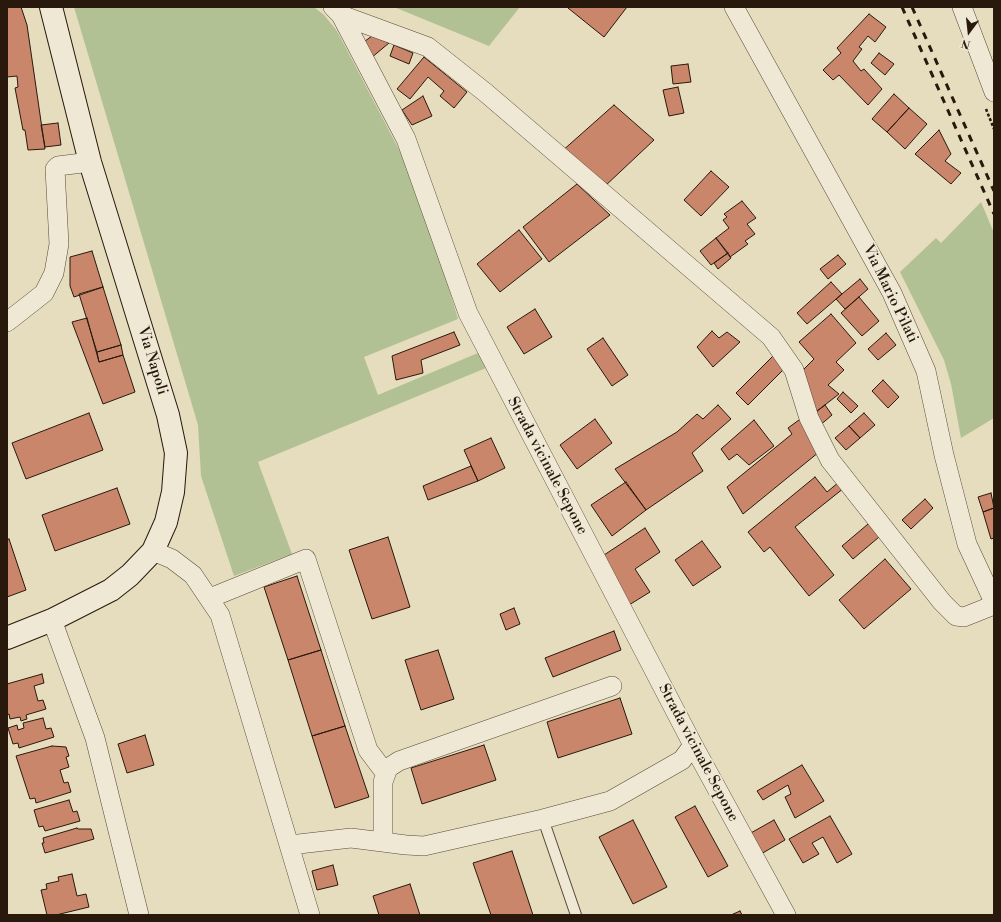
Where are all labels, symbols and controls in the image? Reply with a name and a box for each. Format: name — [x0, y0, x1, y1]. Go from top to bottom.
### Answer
north arrow — [949, 12, 989, 52]
text: N — [960, 36, 972, 51]
street label: Via Mario Pilati — [858, 242, 922, 346]
street label: Via Napoli — [133, 325, 171, 397]
street label: Strada vicinale Sepone — [503, 394, 591, 538]
street label: Strada vicinale Sepone — [654, 681, 742, 825]

